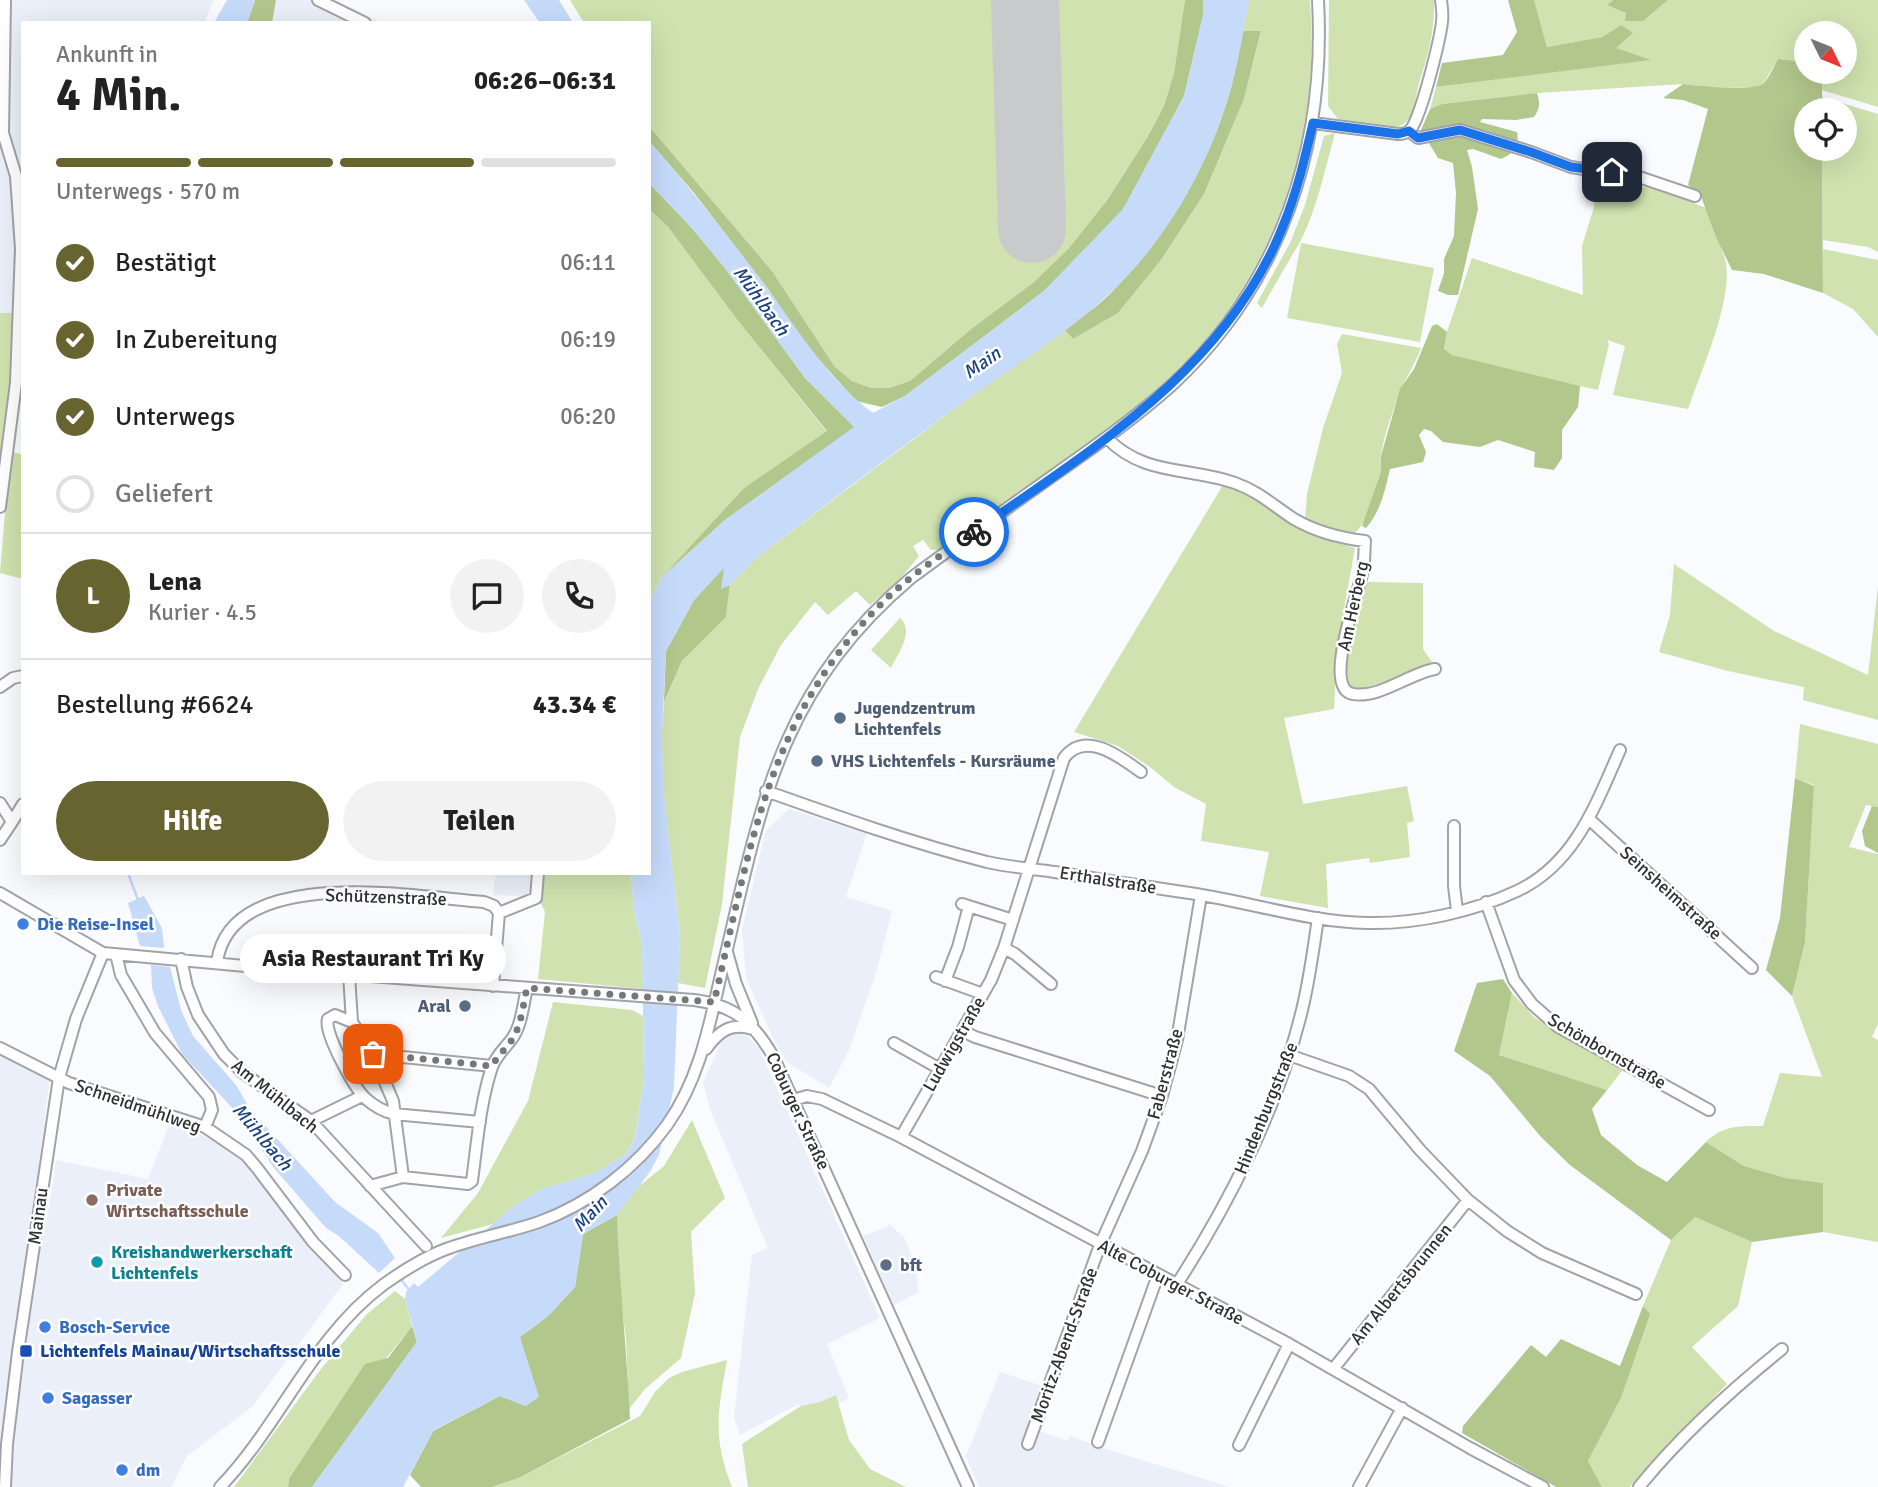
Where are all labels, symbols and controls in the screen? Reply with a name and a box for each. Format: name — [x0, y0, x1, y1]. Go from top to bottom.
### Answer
north arrow — [1794, 21, 1857, 84]
map controls — [1794, 21, 1857, 161]
text: Ankunft in — [56, 40, 158, 69]
text: 06:26–06:31 — [474, 65, 616, 97]
text: 4 Min. — [56, 67, 181, 123]
button: locate — [1794, 98, 1857, 161]
pin — [1582, 142, 1642, 202]
icon: home — [1593, 153, 1631, 191]
text: Unterwegs · 570 m — [56, 177, 240, 206]
icon: check — [56, 244, 94, 282]
text: Bestätigt — [115, 247, 216, 279]
text: 06:11 — [560, 248, 616, 277]
water label: Mühlbach — [728, 261, 795, 341]
icon: check — [56, 321, 94, 359]
text: In Zubereitung — [115, 324, 278, 356]
text: 06:19 — [560, 325, 616, 354]
water label: Main — [959, 341, 1006, 384]
icon: check — [56, 398, 94, 436]
text: Unterwegs — [115, 401, 235, 433]
text: 06:20 — [560, 402, 616, 431]
text: Geliefert — [115, 478, 213, 510]
courier — [939, 497, 1009, 567]
icon: bike — [955, 513, 993, 551]
button: chat — [450, 559, 524, 633]
button: phone — [542, 559, 616, 633]
street label: Am Herberg — [1333, 559, 1373, 653]
text: Lena — [148, 566, 202, 598]
text: L — [86, 580, 100, 612]
text: Kurier · 4.5 — [148, 598, 257, 627]
text: Bestellung #6624 — [56, 689, 253, 721]
text: 43.34 € — [533, 689, 616, 721]
place label: Jugendzentrum Lichtenfels — [854, 697, 976, 740]
marker: Jugendzentrum Lichtenfels — [832, 710, 848, 726]
place label: VHS Lichtenfels - Kursräume — [831, 750, 1056, 772]
marker: VHS Lichtenfels - Kursräume — [809, 753, 825, 769]
button: Hilfe — [56, 781, 329, 861]
button: Teilen — [343, 781, 616, 861]
street label: Seinsheimstraße — [1615, 841, 1727, 945]
street label: Erthalstraße — [1058, 861, 1158, 899]
street label: Schützenstraße — [325, 884, 447, 910]
place label: Die Reise-Insel — [37, 913, 154, 935]
marker: Die Reise-Insel — [15, 916, 31, 932]
callout: Asia Restaurant Tri Ky — [240, 935, 506, 984]
text: Asia Restaurant Tri Ky — [262, 944, 484, 973]
street label: Ludwigstraße — [918, 993, 990, 1095]
place label: Aral — [418, 995, 451, 1017]
marker: Aral — [457, 998, 473, 1014]
street label: Schönbornstraße — [1544, 1008, 1670, 1094]
pin — [343, 1024, 403, 1084]
street label: Faberstraße — [1142, 1026, 1188, 1122]
icon: bag — [354, 1035, 392, 1073]
street label: Hindenburgstraße — [1229, 1039, 1303, 1177]
street label: Coburger Straße — [761, 1049, 835, 1173]
street label: Am Mühlbach — [227, 1054, 323, 1138]
street label: Schneidmühlweg — [72, 1074, 204, 1138]
water label: Mühlbach — [227, 1099, 297, 1175]
place label: Private Wirtschaftsschule — [106, 1179, 249, 1222]
street label: Mainau — [23, 1186, 53, 1246]
water label: Main — [567, 1191, 613, 1237]
marker: Private Wirtschaftsschule — [84, 1192, 100, 1208]
street label: Am Albertsbrunnen — [1345, 1219, 1457, 1349]
street label: Alte Coburger Straße — [1094, 1234, 1248, 1330]
place label: Kreishandwerkerschaft Lichtenfels — [111, 1241, 293, 1284]
marker: Kreishandwerkerschaft Lichtenfels — [89, 1254, 105, 1270]
place label: bft — [900, 1254, 923, 1276]
marker: bft — [878, 1257, 894, 1273]
street label: Moritz-Abend-Straße — [1026, 1264, 1102, 1426]
place label: Bosch-Service — [59, 1316, 170, 1338]
marker: Bosch-Service — [37, 1319, 53, 1335]
place label: Lichtenfels Mainau/Wirtschaftsschule — [40, 1340, 341, 1362]
marker: Lichtenfels Mainau/Wirtschaftsschule — [18, 1343, 34, 1359]
place label: Sagasser — [62, 1387, 133, 1409]
marker: Sagasser — [40, 1390, 56, 1406]
place label: dm — [136, 1459, 160, 1481]
marker: dm — [114, 1462, 130, 1478]

